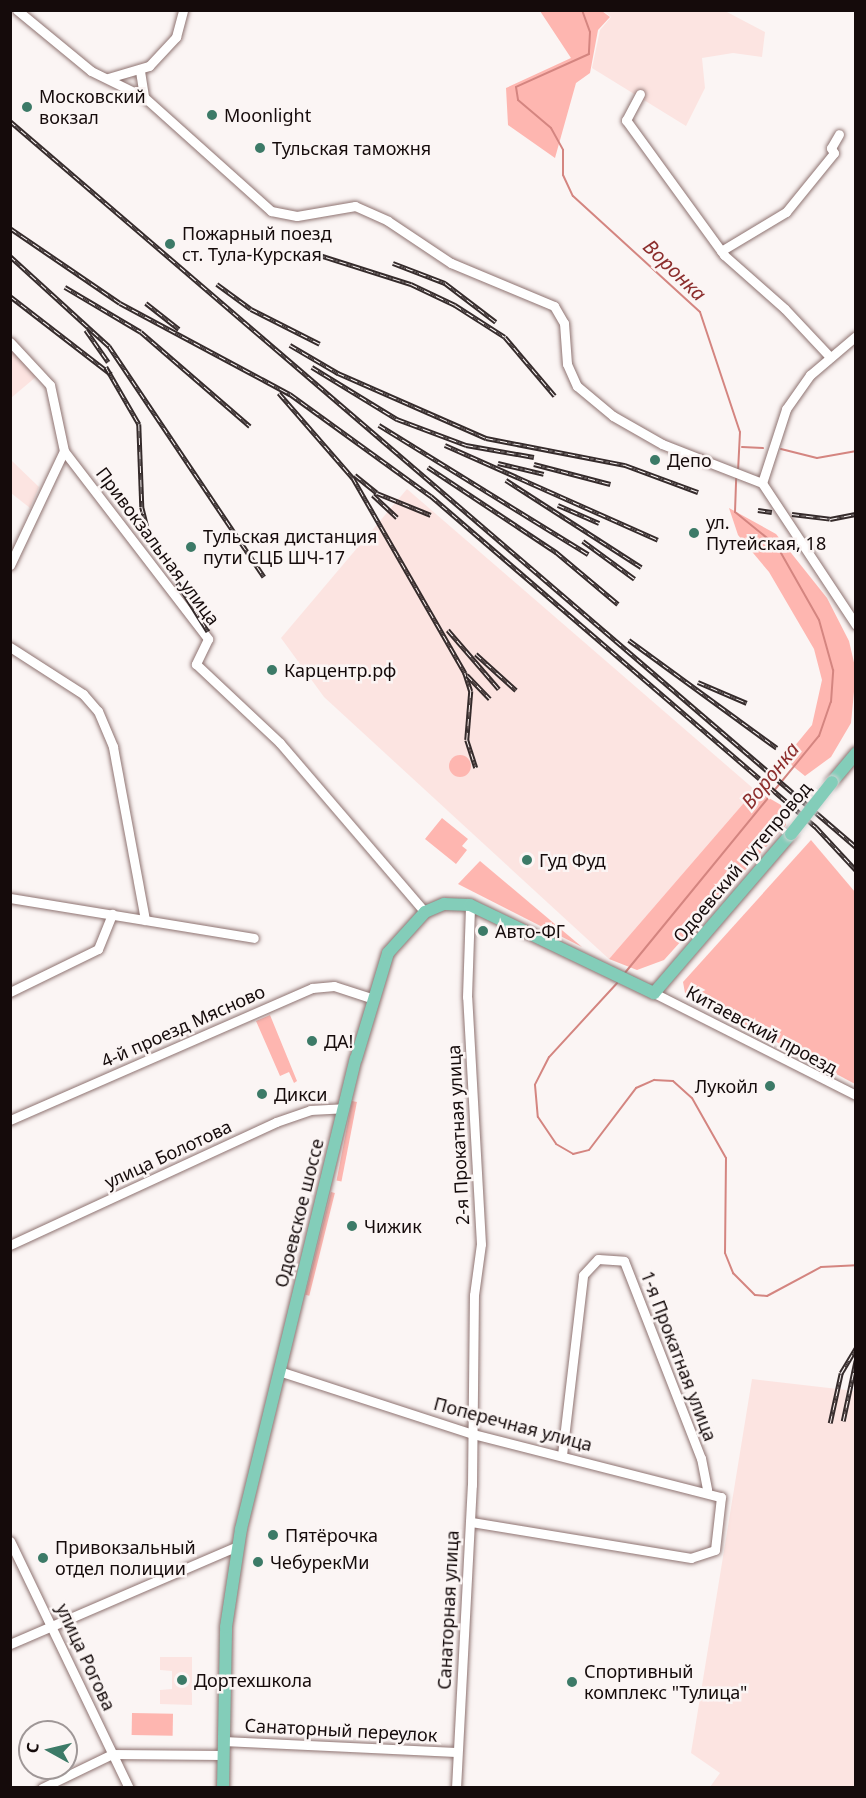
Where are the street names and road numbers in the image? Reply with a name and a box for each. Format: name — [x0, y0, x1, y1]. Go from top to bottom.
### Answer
street label: Привокзальная улица — [92, 463, 224, 629]
street label: Одоевский путепровод — [668, 777, 816, 947]
street label: 4-й проезд Мясново — [98, 980, 268, 1072]
street label: Китаевский проезд — [683, 981, 841, 1079]
street label: 2-я Прокатная улица — [442, 1044, 474, 1226]
street label: улица Болотова — [101, 1115, 235, 1193]
street label: Одоевское шоссе — [270, 1136, 328, 1290]
street label: 1-я Прокатная улица — [637, 1268, 721, 1444]
street label: Поперечная улица — [431, 1392, 595, 1456]
street label: Санаторная улица — [433, 1530, 463, 1690]
street label: улица Рогова — [52, 1600, 120, 1714]
street label: Санаторный переулок — [244, 1714, 438, 1746]

